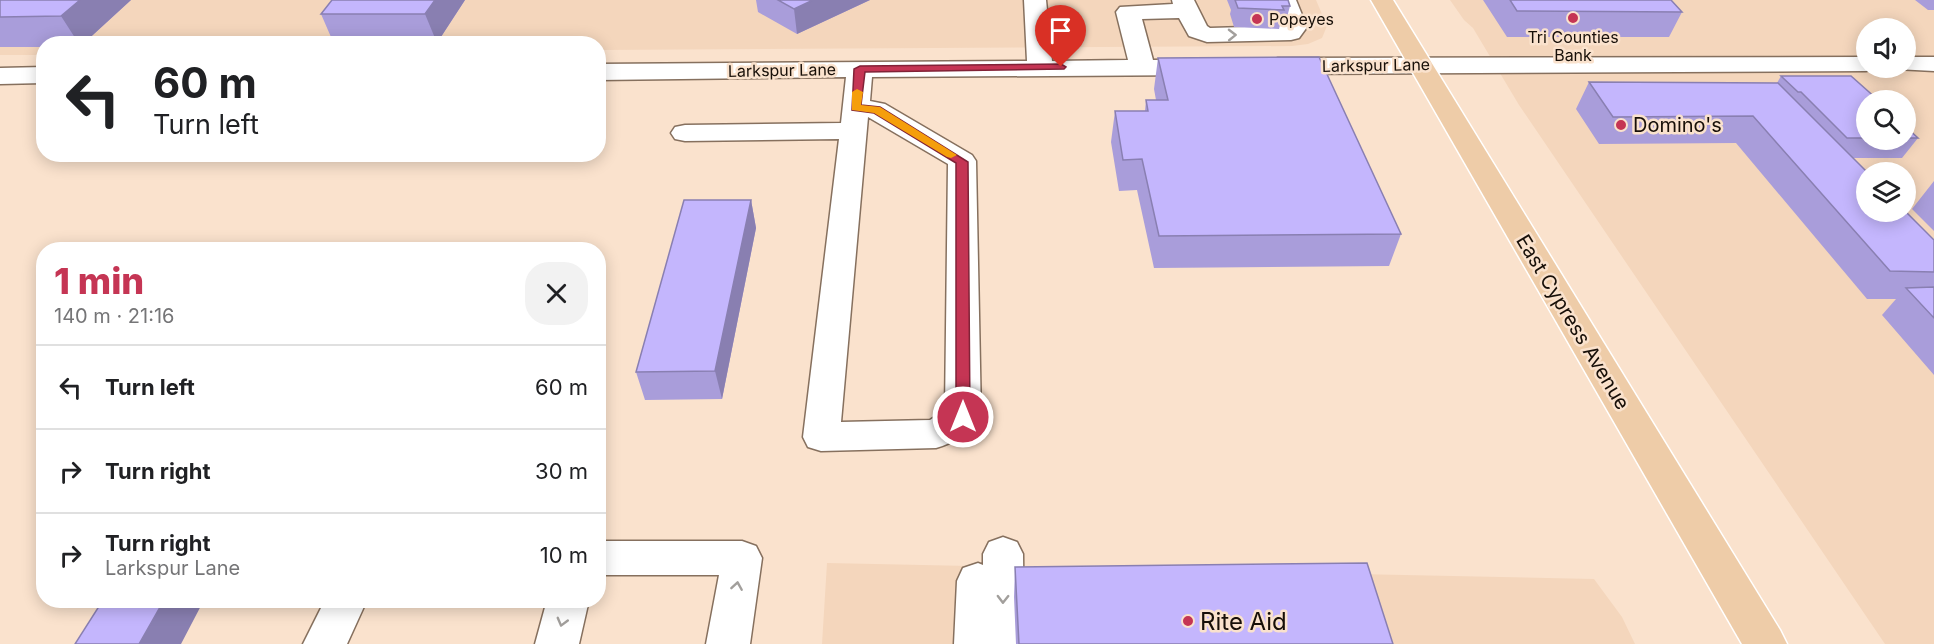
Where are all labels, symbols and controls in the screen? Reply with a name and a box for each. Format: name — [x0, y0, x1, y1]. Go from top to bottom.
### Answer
pin — [1035, 5, 1086, 67]
place label: Popeyes — [1269, 9, 1334, 29]
marker: Tri Counties Bank — [1566, 11, 1580, 25]
marker: Popeyes — [1250, 12, 1264, 26]
icon: arrive — [1044, 14, 1077, 47]
map controls — [1856, 18, 1916, 222]
button: sound — [1856, 18, 1916, 78]
place label: Tri Counties Bank — [1527, 27, 1619, 65]
one-way arrow — [1227, 28, 1236, 41]
street label: Larkspur Lane — [1322, 54, 1430, 76]
text: 60 m — [153, 57, 257, 108]
street label: Larkspur Lane — [728, 59, 836, 81]
icon: left — [54, 60, 132, 138]
button: search — [1856, 90, 1916, 150]
text: Turn left — [153, 108, 259, 141]
place label: Domino's — [1633, 113, 1722, 137]
marker: Domino's — [1614, 118, 1628, 132]
button: layers — [1856, 162, 1916, 222]
street label: East Cypress Avenue — [1511, 230, 1635, 414]
text: 1 min — [54, 259, 144, 303]
button: close — [525, 262, 588, 325]
text: 140 m · 21:16 — [54, 304, 174, 328]
icon: left — [54, 371, 87, 404]
text: Turn left — [105, 374, 195, 400]
text: 60 m — [535, 374, 588, 400]
position arrow — [931, 385, 995, 449]
icon: right — [54, 455, 87, 488]
text: Turn right — [105, 458, 211, 484]
text: 30 m — [535, 458, 588, 484]
text: Turn right — [105, 530, 211, 556]
icon: right — [54, 539, 87, 572]
text: 10 m — [540, 542, 588, 568]
text: Larkspur Lane — [105, 556, 240, 580]
one-way arrow — [731, 582, 743, 591]
one-way arrow — [997, 595, 1009, 604]
place label: Rite Aid — [1200, 607, 1287, 636]
marker: Rite Aid — [1181, 614, 1195, 628]
one-way arrow — [557, 617, 570, 627]

